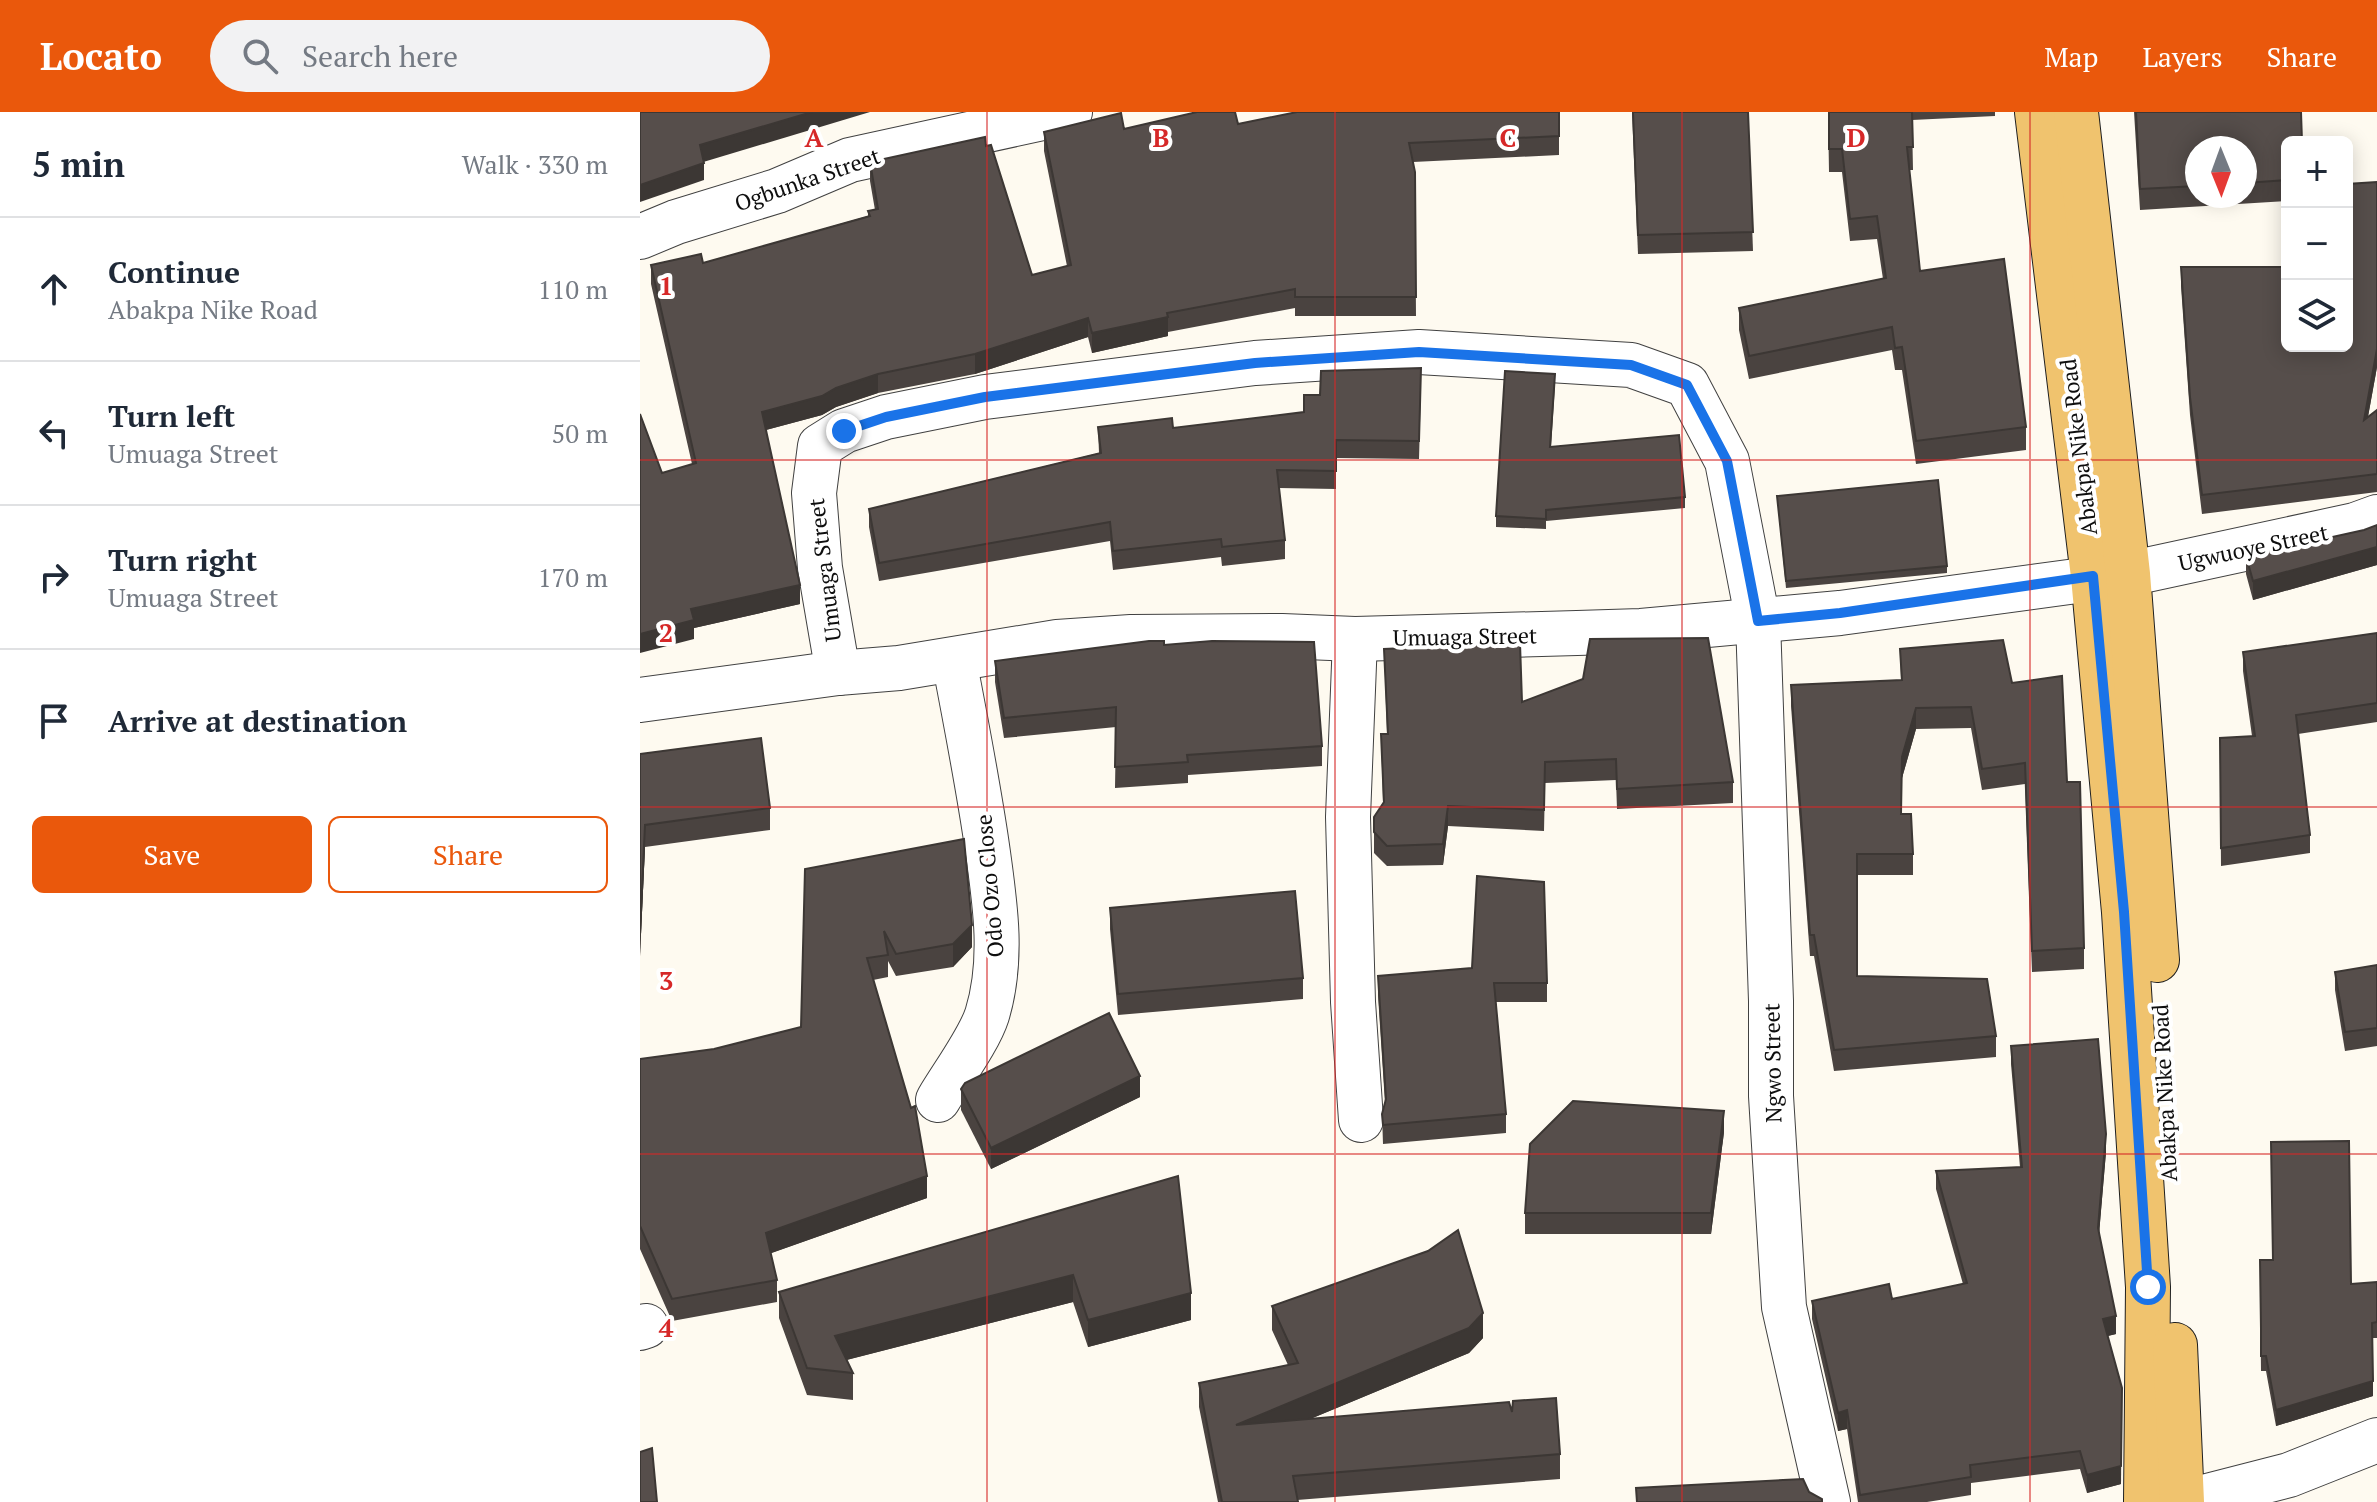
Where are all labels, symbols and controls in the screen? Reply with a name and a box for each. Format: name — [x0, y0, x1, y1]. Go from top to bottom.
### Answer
search box — [210, 20, 770, 92]
text: Locato — [40, 31, 162, 81]
icon: search — [238, 34, 282, 78]
text: Search here — [302, 36, 458, 76]
text: Map — [2044, 38, 2098, 75]
text: Layers — [2142, 38, 2223, 75]
text: Share — [2267, 38, 2337, 75]
text: A — [805, 120, 824, 154]
text: B — [1153, 120, 1169, 154]
text: C — [1500, 120, 1516, 154]
text: D — [1846, 120, 1866, 154]
north arrow — [2185, 136, 2257, 208]
map controls — [2281, 136, 2353, 352]
button: + — [2281, 136, 2353, 208]
street label: Ogbunka Street — [730, 141, 884, 217]
text: 5 min — [32, 142, 125, 187]
text: Walk · 330 m — [462, 147, 608, 181]
button: − — [2281, 208, 2353, 280]
text: Continue — [108, 252, 240, 292]
icon: ahead — [32, 267, 76, 311]
text: 1 — [659, 268, 673, 302]
text: 110 m — [538, 272, 608, 306]
button: layers — [2281, 280, 2353, 352]
text: Abakpa Nike Road — [108, 292, 318, 326]
street label: Abakpa Nike Road — [2053, 357, 2103, 537]
text: Turn left — [108, 396, 235, 436]
icon: left — [32, 411, 76, 455]
route end — [826, 413, 862, 449]
text: 50 m — [552, 416, 608, 450]
text: Umuaga Street — [108, 436, 278, 470]
street label: Umuaga Street — [801, 497, 847, 643]
street label: Ugwuoye Street — [2175, 517, 2331, 577]
text: Turn right — [108, 540, 257, 580]
icon: right — [32, 555, 76, 599]
text: 170 m — [538, 560, 608, 594]
text: Umuaga Street — [108, 580, 278, 614]
text: 2 — [659, 615, 673, 649]
street label: Umuaga Street — [1393, 620, 1537, 652]
icon: arrive — [32, 699, 76, 743]
text: Arrive at destination — [108, 701, 407, 741]
street label: Odo Ozo Close — [968, 813, 1010, 959]
button: Save — [32, 816, 312, 893]
button: Share — [328, 816, 608, 893]
text: 3 — [659, 963, 673, 997]
street label: Ngwo Street — [1756, 1003, 1788, 1123]
street label: Abakpa Nike Road — [2145, 1004, 2183, 1182]
route start — [2130, 1269, 2166, 1305]
text: 4 — [659, 1310, 674, 1344]

